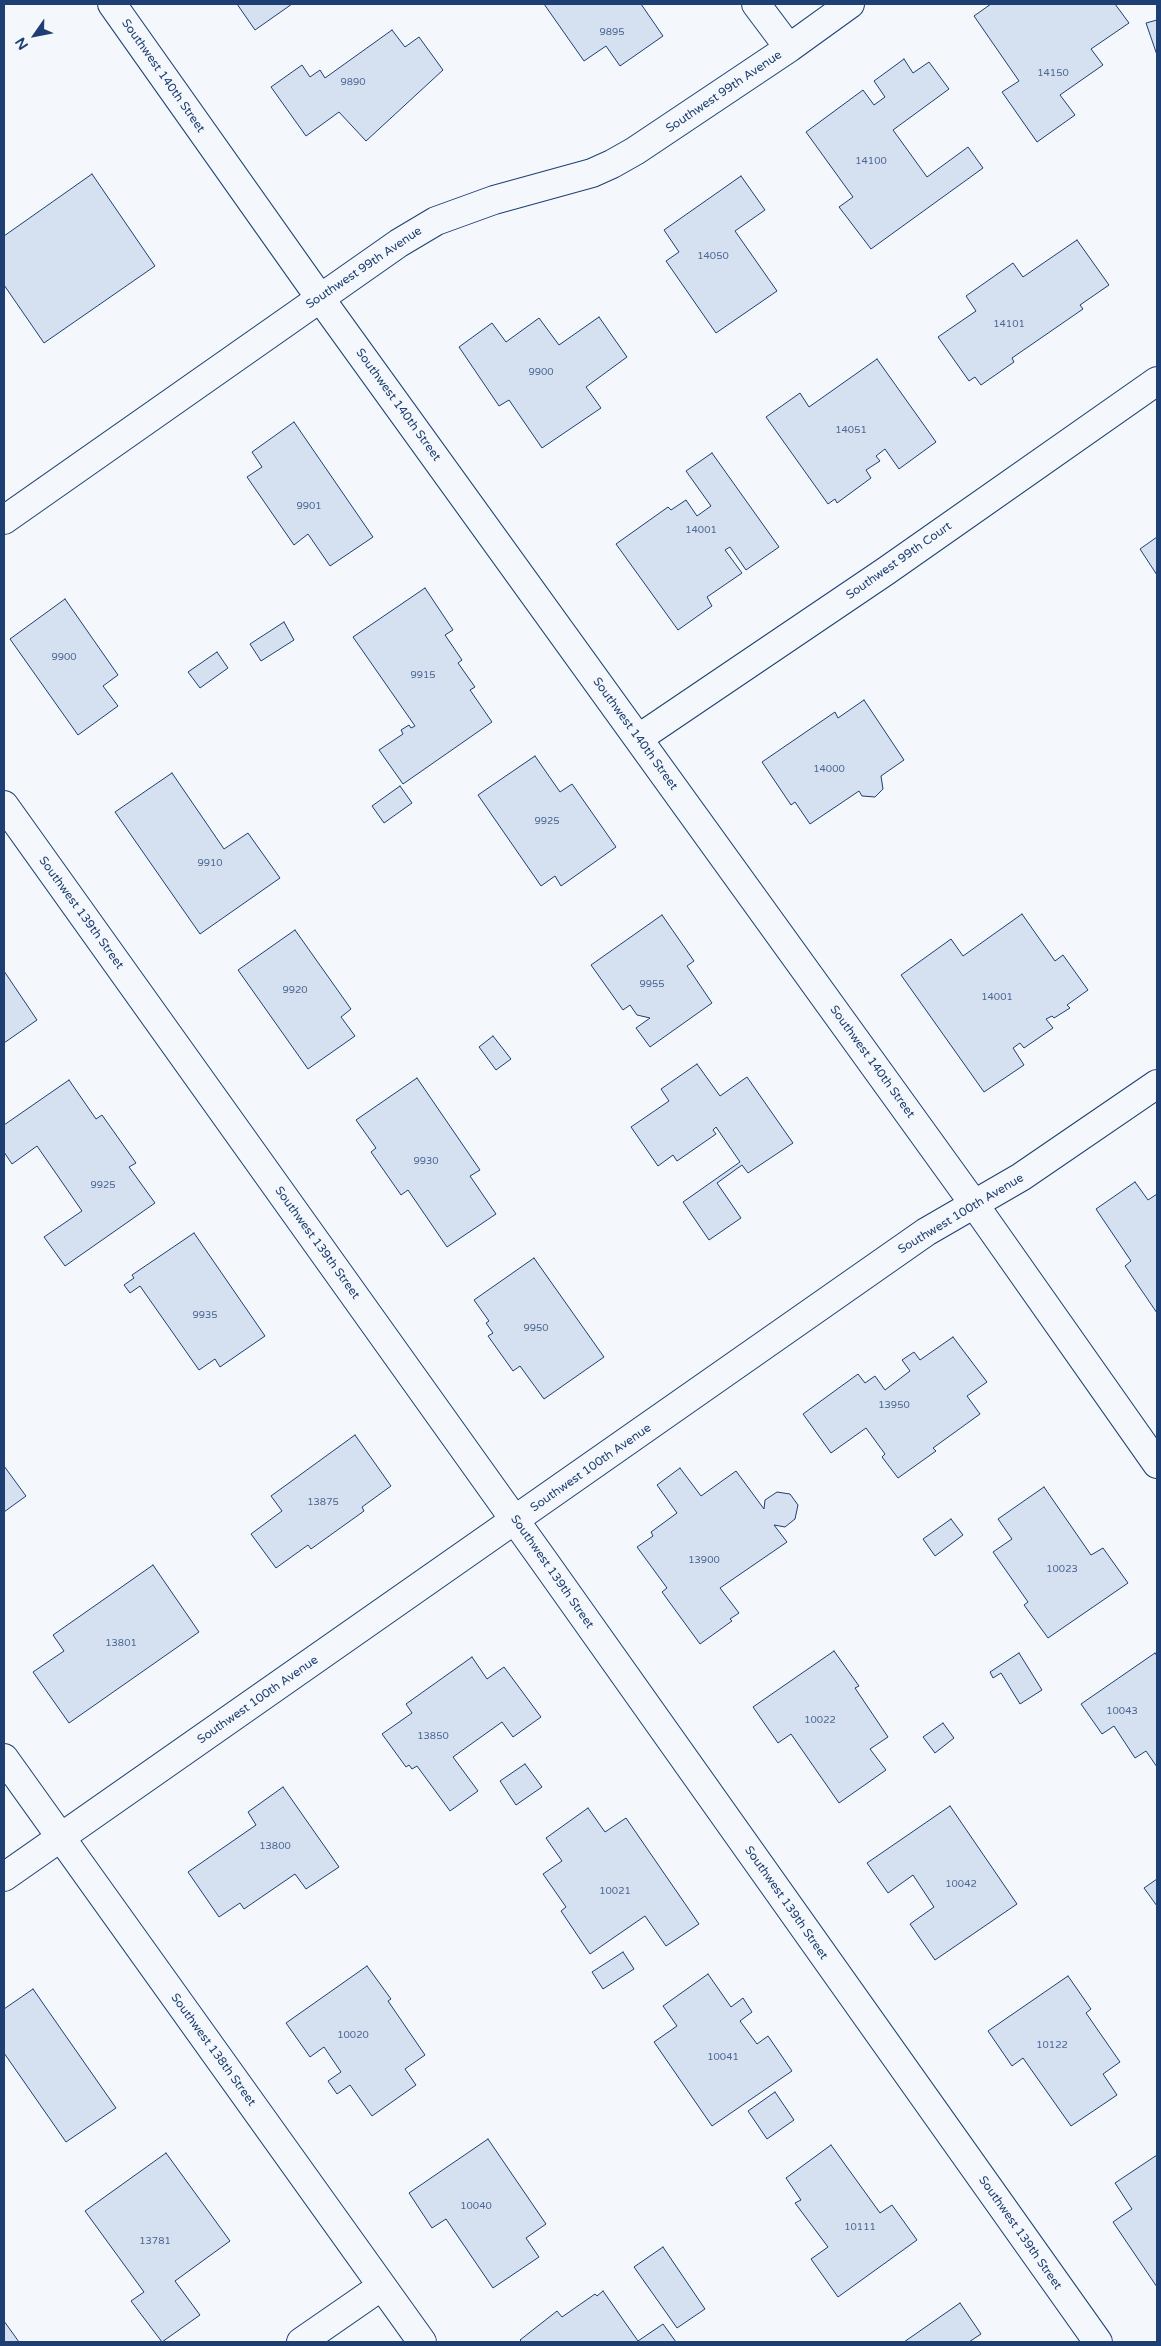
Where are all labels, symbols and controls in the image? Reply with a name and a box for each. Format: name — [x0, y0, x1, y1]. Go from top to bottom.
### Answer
north arrow — [10, 10, 60, 60]
street label: Southwest 140th Street — [118, 16, 208, 136]
house number: 9895 — [599, 26, 625, 38]
text: N — [12, 34, 32, 53]
street label: Southwest 99th Avenue — [663, 48, 785, 136]
house number: 14150 — [1037, 67, 1069, 79]
house number: 9890 — [340, 76, 366, 88]
house number: 14100 — [855, 155, 887, 167]
street label: Southwest 99th Avenue — [303, 224, 425, 312]
house number: 14050 — [697, 250, 729, 262]
house number: 14101 — [993, 318, 1025, 330]
street label: Southwest 140th Street — [352, 346, 444, 464]
house number: 9900 — [528, 366, 554, 378]
house number: 14051 — [835, 424, 867, 436]
house number: 9901 — [296, 500, 322, 512]
street label: Southwest 99th Court — [843, 519, 955, 603]
house number: 14001 — [685, 524, 717, 536]
house number: 9900 — [51, 651, 77, 663]
house number: 9915 — [410, 669, 436, 681]
street label: Southwest 140th Street — [589, 675, 681, 793]
house number: 14000 — [813, 763, 845, 775]
house number: 9925 — [534, 815, 560, 827]
street label: Southwest 139th Street — [35, 854, 127, 972]
house number: 9910 — [197, 857, 223, 869]
house number: 9955 — [639, 978, 665, 990]
house number: 9920 — [282, 984, 308, 996]
house number: 14001 — [981, 991, 1013, 1003]
street label: Southwest 140th Street — [826, 1003, 918, 1121]
house number: 9930 — [413, 1155, 439, 1167]
street label: Southwest 100th Avenue — [896, 1171, 1026, 1257]
house number: 9925 — [90, 1179, 116, 1191]
street label: Southwest 139th Street — [271, 1184, 363, 1302]
house number: 9935 — [192, 1309, 218, 1321]
house number: 9950 — [523, 1322, 549, 1334]
house number: 13950 — [878, 1399, 910, 1411]
street label: Southwest 100th Avenue — [528, 1421, 654, 1515]
house number: 13875 — [307, 1496, 339, 1508]
street label: Southwest 139th Street — [507, 1512, 597, 1632]
house number: 13900 — [688, 1554, 720, 1566]
house number: 10023 — [1046, 1563, 1078, 1575]
house number: 13801 — [105, 1637, 137, 1649]
street label: Southwest 100th Avenue — [195, 1653, 321, 1747]
house number: 10043 — [1106, 1705, 1138, 1717]
house number: 10022 — [804, 1714, 836, 1726]
house number: 13850 — [417, 1730, 449, 1742]
house number: 13800 — [259, 1840, 291, 1852]
street label: Southwest 139th Street — [741, 1843, 831, 1963]
house number: 10042 — [945, 1878, 977, 1890]
house number: 10021 — [599, 1885, 631, 1897]
street label: Southwest 138th Street — [167, 1991, 259, 2109]
house number: 10020 — [337, 2029, 369, 2041]
house number: 10122 — [1036, 2039, 1068, 2051]
house number: 10041 — [707, 2051, 739, 2063]
street label: Southwest 139th Street — [975, 2173, 1065, 2293]
house number: 10040 — [460, 2200, 492, 2212]
house number: 10111 — [844, 2221, 876, 2233]
house number: 13781 — [139, 2235, 171, 2247]

